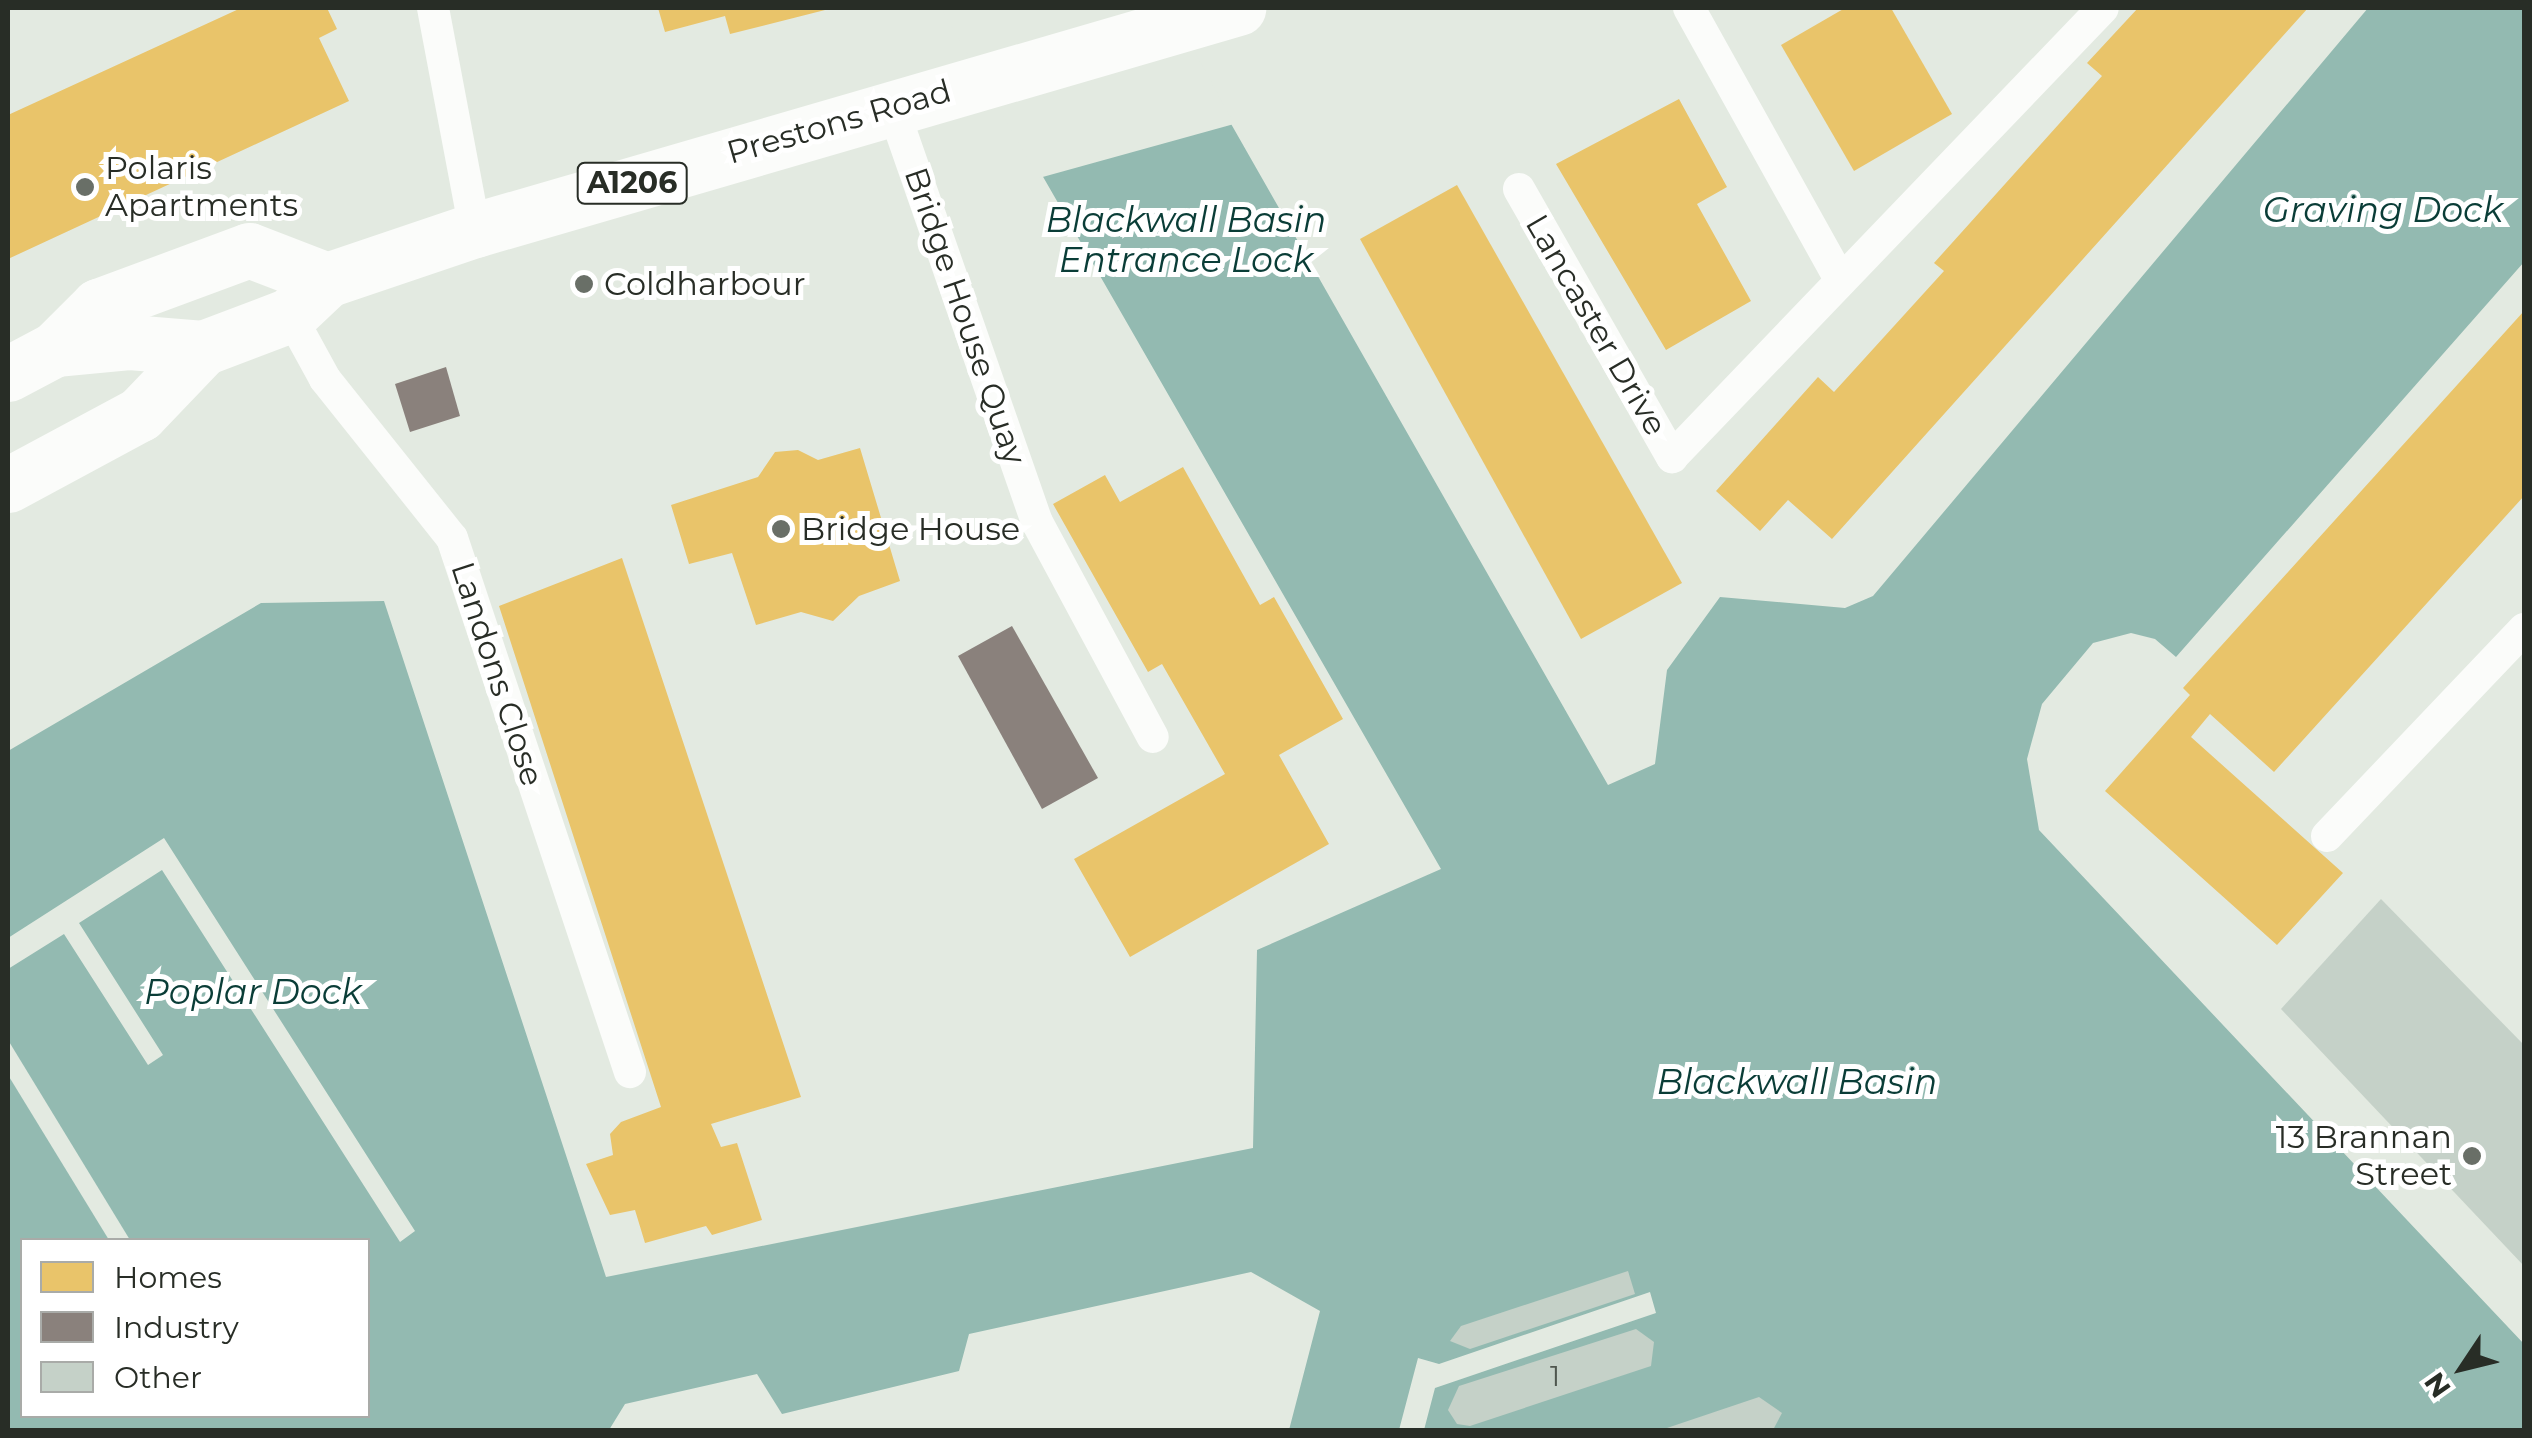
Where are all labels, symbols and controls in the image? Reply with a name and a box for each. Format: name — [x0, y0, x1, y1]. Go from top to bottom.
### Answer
street label: Prestons Road — [723, 72, 955, 172]
place label: Polaris Apartments — [105, 150, 298, 225]
road number: A1206 — [574, 158, 690, 208]
street label: Bridge House Quay — [896, 162, 1034, 470]
marker: Polaris Apartments — [74, 176, 96, 198]
water label: Graving Dock — [2263, 189, 2503, 231]
water label: Blackwall Basin Entrance Lock — [1045, 199, 1327, 281]
street label: Lancaster Drive — [1517, 208, 1675, 442]
place label: Coldharbour — [604, 265, 806, 303]
marker: Coldharbour — [573, 273, 595, 295]
place label: Bridge House — [801, 510, 1020, 548]
marker: Bridge House — [770, 518, 792, 540]
street label: Landons Close — [443, 557, 551, 791]
water label: Poplar Dock — [144, 971, 362, 1013]
water label: Blackwall Basin — [1656, 1061, 1938, 1103]
place label: 13 Brannan Street — [2276, 1119, 2452, 1194]
marker: 13 Brannan Street — [2461, 1145, 2483, 1167]
legend — [20, 1238, 370, 1418]
text: Homes — [114, 1259, 222, 1296]
text: Industry — [114, 1309, 239, 1346]
north arrow — [2412, 1318, 2512, 1418]
text: Other — [114, 1359, 202, 1396]
house number: 1 — [1550, 1359, 1560, 1393]
text: N — [2417, 1366, 2458, 1404]

